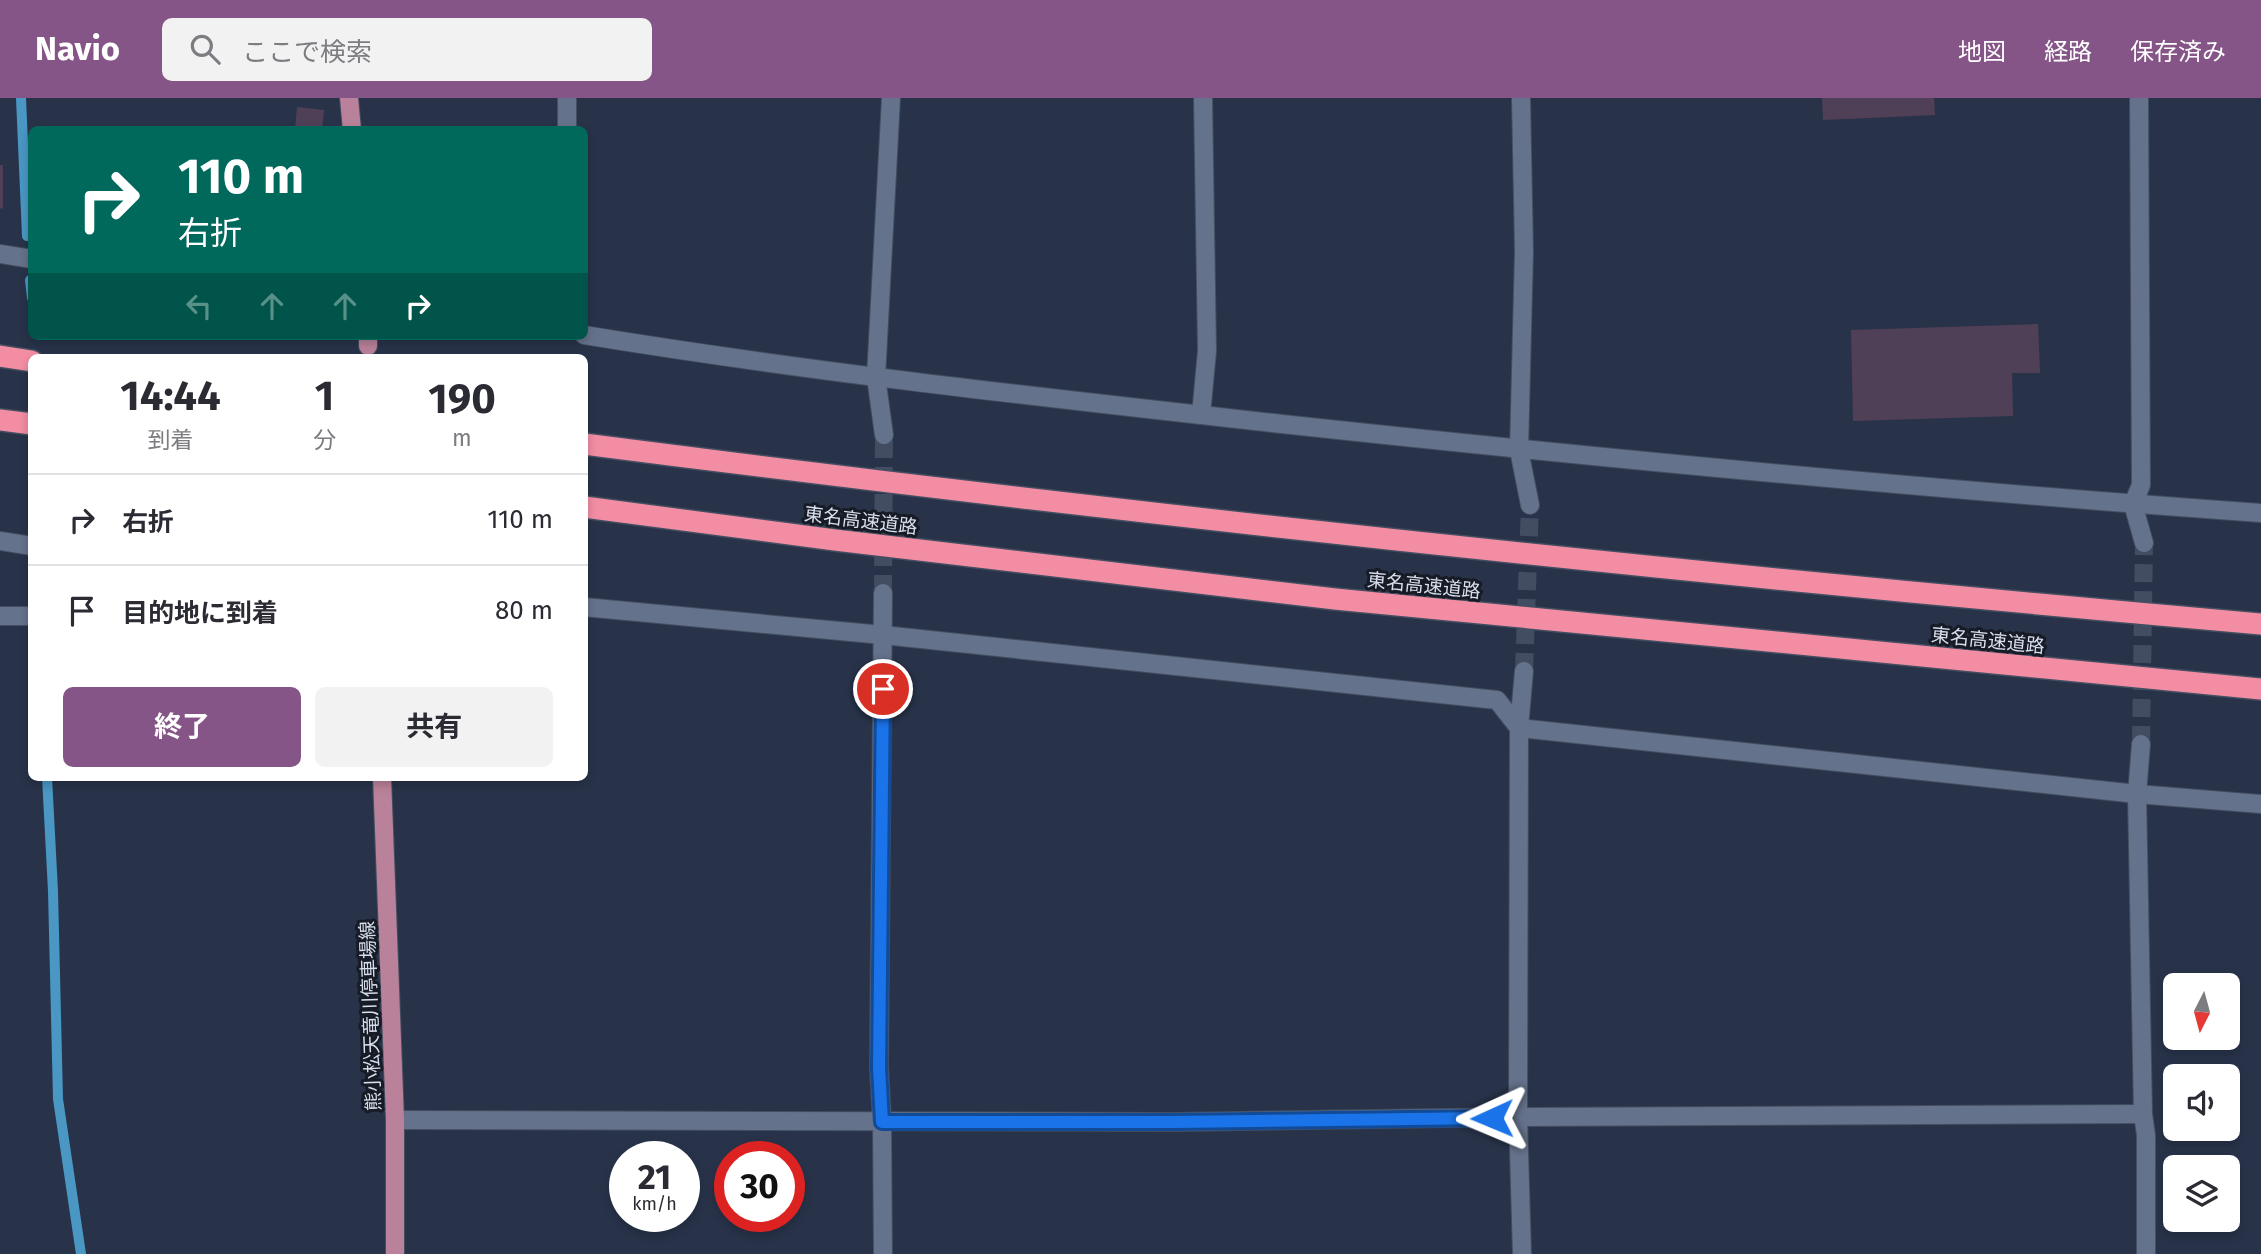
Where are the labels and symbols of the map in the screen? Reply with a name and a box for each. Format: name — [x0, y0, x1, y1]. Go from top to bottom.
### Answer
street label: 東名高速道路 — [803, 502, 919, 539]
street label: 東名高速道路 — [1366, 568, 1482, 603]
street label: 東名高速道路 — [1930, 623, 2046, 658]
pin — [853, 659, 913, 719]
street label: 熊小松天竜川停車場線 — [356, 921, 385, 1111]
north arrow — [2163, 973, 2240, 1050]
position arrow — [1455, 1081, 1529, 1155]
speed limit sign: 30 — [714, 1141, 805, 1232]

